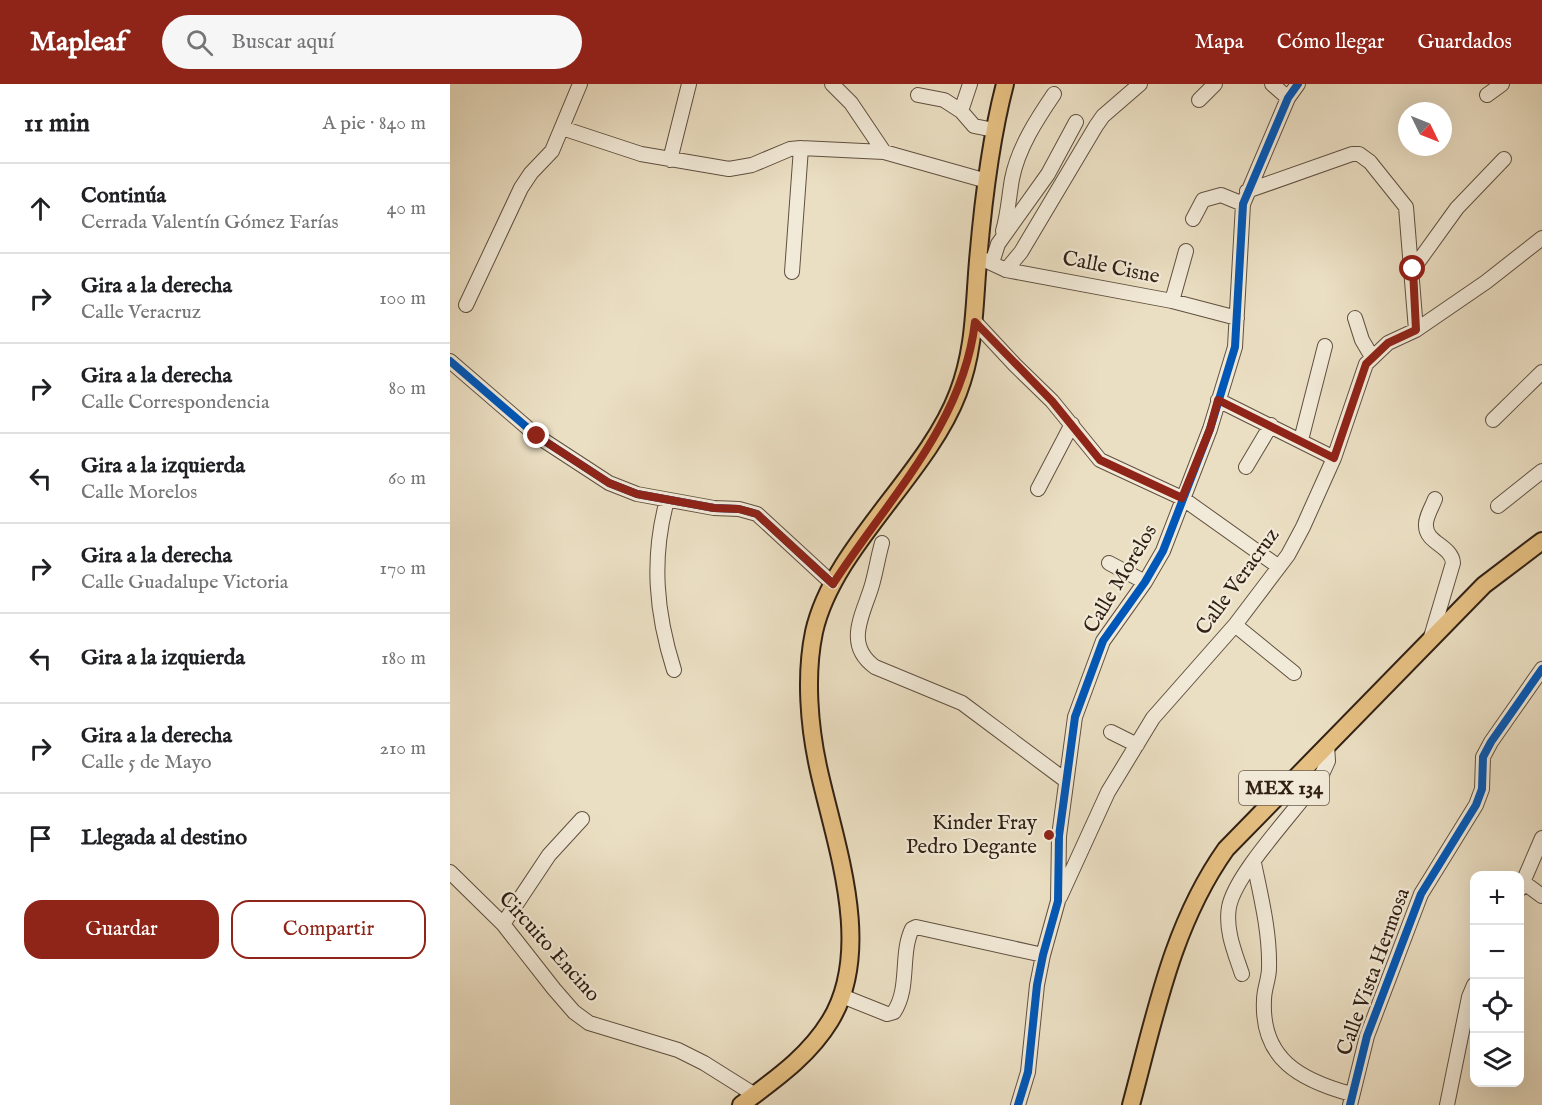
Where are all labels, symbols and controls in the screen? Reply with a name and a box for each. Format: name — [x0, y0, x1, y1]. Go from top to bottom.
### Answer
search box — [162, 15, 582, 69]
text: Mapleaf — [30, 25, 126, 60]
icon: search — [183, 26, 216, 59]
text: Buscar aquí — [231, 28, 334, 56]
text: Mapa — [1195, 29, 1244, 56]
text: Cómo llegar — [1277, 29, 1384, 56]
text: Guardados — [1417, 29, 1512, 56]
north arrow — [1398, 102, 1452, 156]
text: 11 min — [24, 107, 90, 140]
text: A pie · 840 m — [322, 111, 426, 136]
text: Continúa — [81, 182, 166, 210]
icon: ahead — [24, 192, 57, 225]
text: 40 m — [387, 196, 426, 221]
text: Cerrada Valentín Gómez Farías — [81, 210, 339, 235]
street label: Calle Cisne — [1060, 245, 1162, 291]
route start — [1399, 255, 1425, 281]
text: Gira a la derecha — [81, 272, 232, 300]
icon: right — [24, 282, 57, 315]
text: 100 m — [379, 286, 426, 311]
text: Calle Veracruz — [81, 300, 201, 325]
text: Gira a la derecha — [81, 362, 232, 390]
icon: right — [24, 372, 57, 405]
text: 80 m — [389, 376, 426, 401]
text: Calle Correspondencia — [81, 390, 270, 415]
route end — [523, 422, 549, 448]
text: Gira a la izquierda — [81, 452, 245, 480]
icon: left — [24, 462, 57, 495]
text: 60 m — [388, 466, 426, 491]
text: Calle Morelos — [81, 480, 197, 505]
street label: Calle Morelos — [1078, 520, 1164, 638]
street label: Calle Veracruz — [1190, 523, 1286, 641]
text: Gira a la derecha — [81, 542, 232, 570]
icon: right — [24, 552, 57, 585]
text: 170 m — [380, 556, 426, 581]
text: Calle Guadalupe Victoria — [81, 570, 289, 595]
icon: left — [24, 642, 57, 675]
text: Gira a la izquierda — [81, 644, 245, 672]
text: 180 m — [381, 646, 426, 671]
text: Gira a la derecha — [81, 722, 232, 750]
icon: right — [24, 732, 57, 765]
text: 210 m — [380, 736, 426, 761]
text: Calle 5 de Mayo — [81, 750, 212, 775]
road number: MEX 134 — [1239, 771, 1329, 805]
place label: Kinder Fray Pedro Degante — [906, 810, 1038, 861]
icon: arrive — [24, 822, 57, 855]
text: Llegada al destino — [81, 824, 247, 852]
marker: Kinder Fray Pedro Degante — [1042, 828, 1056, 842]
map controls — [1470, 871, 1524, 1087]
button: + — [1470, 871, 1524, 925]
street label: Calle Vista Hermosa — [1331, 884, 1417, 1059]
street label: Circuito Encino — [492, 886, 606, 1008]
button: Guardar — [24, 900, 219, 959]
button: Compartir — [231, 900, 426, 959]
button: − — [1470, 925, 1524, 979]
button: locate — [1470, 979, 1524, 1033]
button: layers — [1470, 1033, 1524, 1087]

